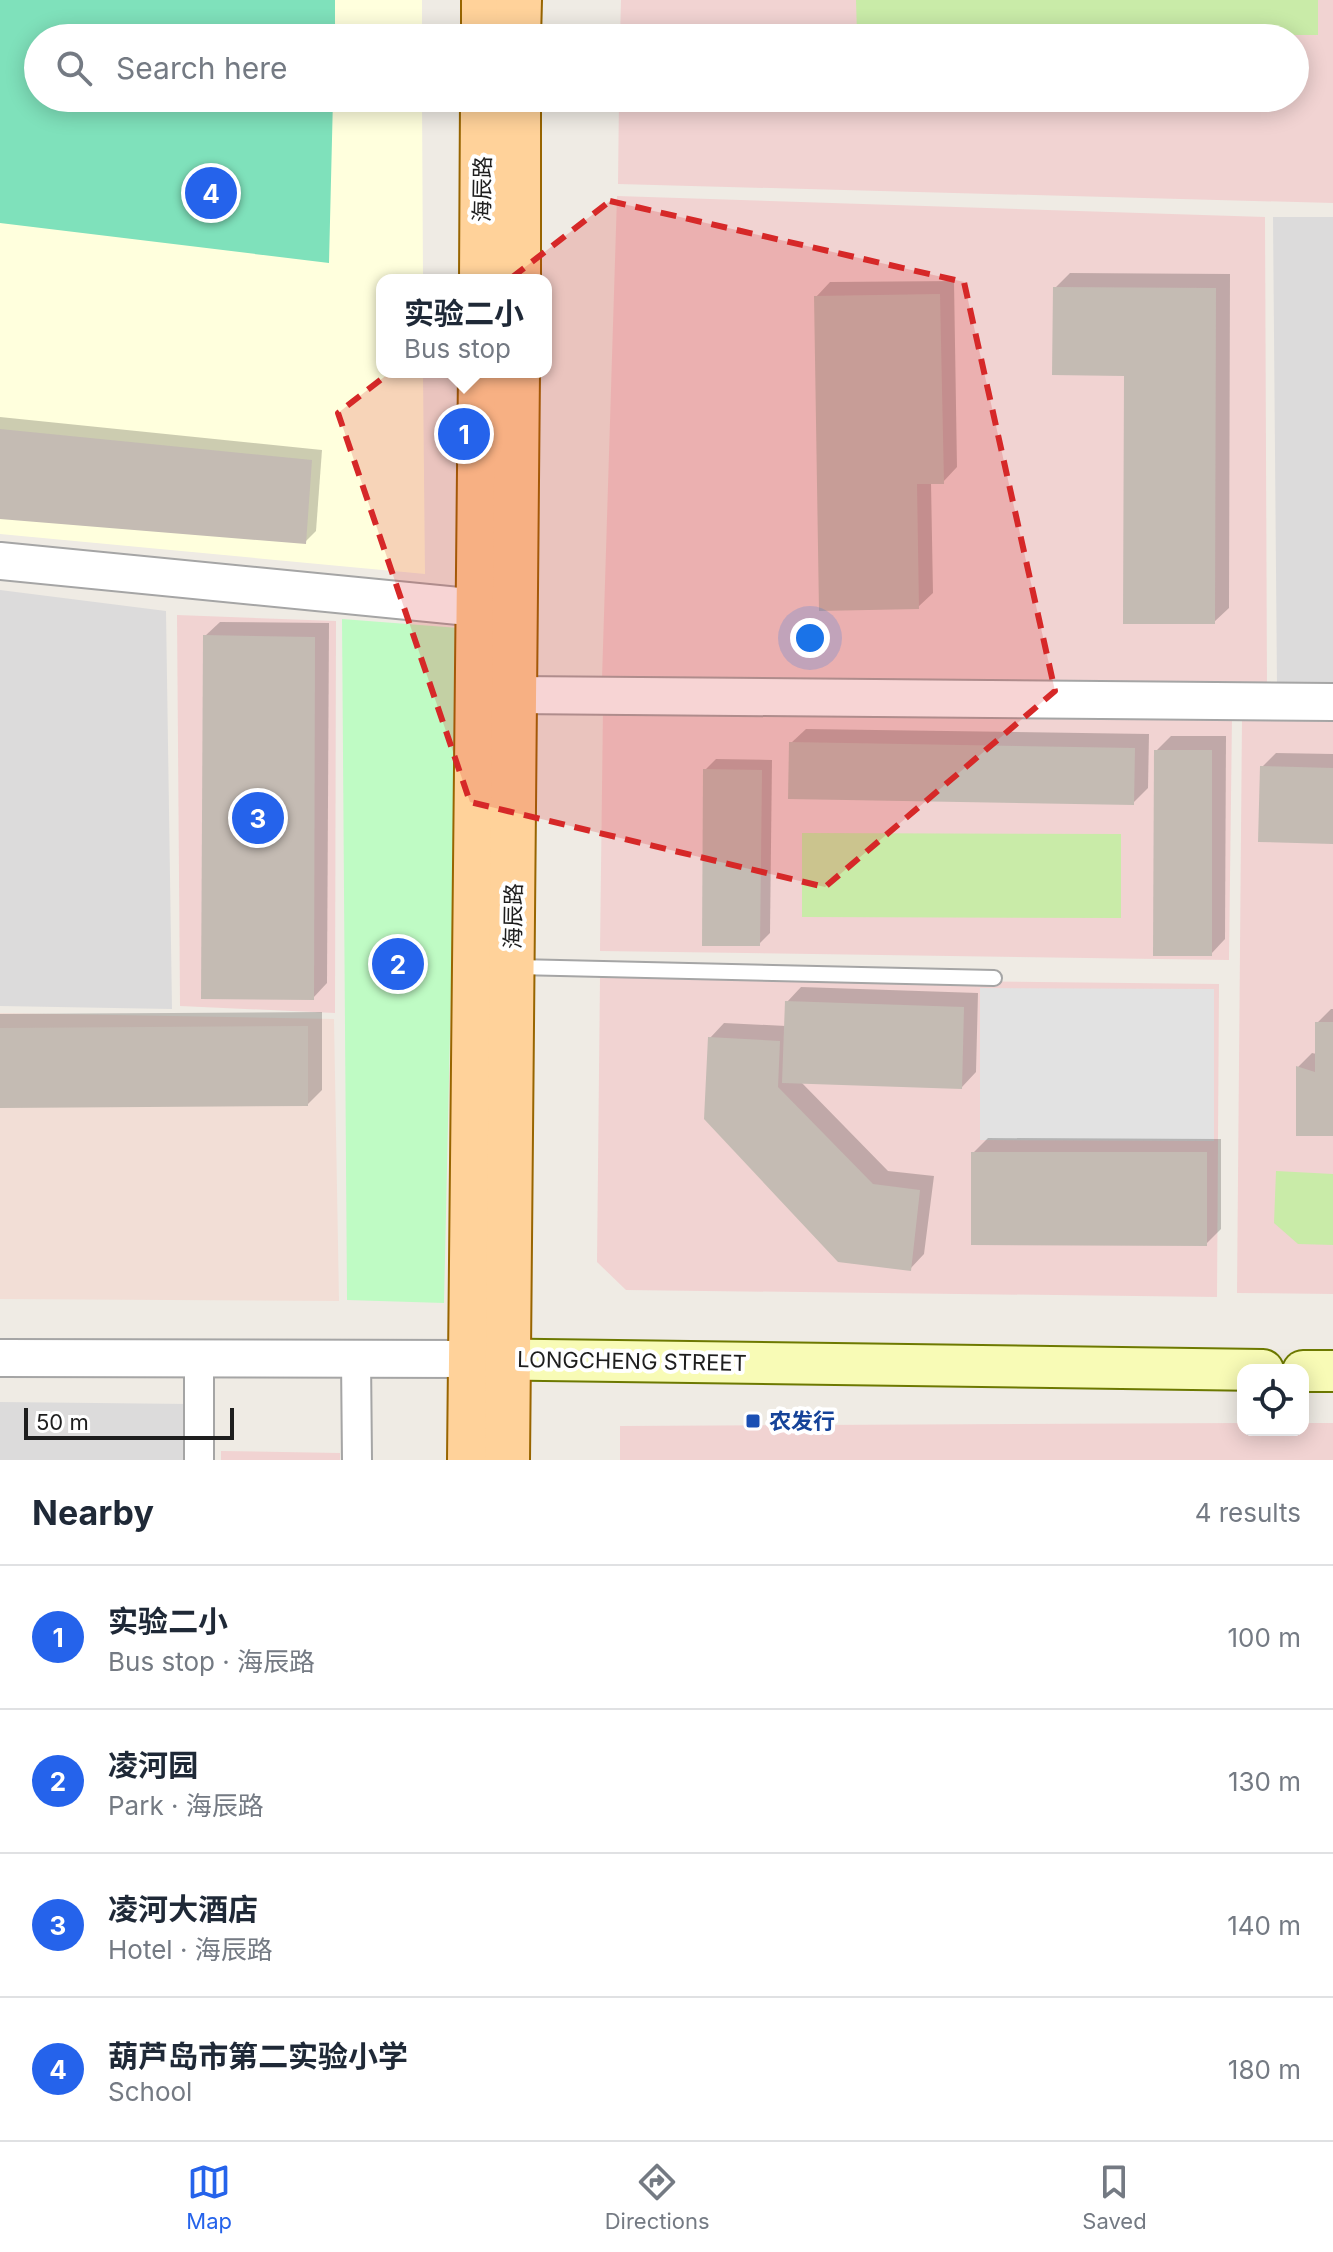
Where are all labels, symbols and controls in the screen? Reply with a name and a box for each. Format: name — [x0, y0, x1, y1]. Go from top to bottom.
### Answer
search box — [24, 24, 1309, 112]
icon: search — [52, 46, 96, 90]
text: Search here — [116, 50, 288, 86]
street label: 海辰路 — [468, 156, 496, 222]
pin: 4 — [185, 163, 237, 223]
popup — [376, 274, 552, 378]
text: 实验二小 — [404, 295, 524, 331]
text: Bus stop — [404, 333, 511, 364]
pin: 1 — [438, 404, 490, 464]
your location — [790, 618, 830, 658]
pin: 3 — [232, 788, 284, 848]
street label: 海辰路 — [499, 883, 527, 949]
pin: 2 — [372, 934, 424, 994]
street label: LONGCHENG STREET — [517, 1346, 747, 1376]
map controls — [1237, 1364, 1309, 1436]
button: locate — [1237, 1364, 1309, 1436]
scale bar — [24, 1404, 234, 1440]
place label: 农发行 — [769, 1408, 835, 1434]
text: 50 m — [36, 1409, 89, 1435]
marker: 农发行 — [744, 1412, 762, 1430]
text: Nearby — [32, 1492, 154, 1533]
text: 4 results — [1195, 1497, 1301, 1528]
text: 实验二小 — [108, 1603, 228, 1639]
text: 1 — [52, 1622, 64, 1653]
text: 100 m — [1228, 1622, 1301, 1653]
text: Bus stop · 海辰路 — [108, 1646, 315, 1677]
text: 凌河园 — [108, 1747, 198, 1783]
text: 2 — [50, 1766, 66, 1797]
text: 130 m — [1228, 1766, 1301, 1797]
text: Park · 海辰路 — [108, 1790, 264, 1821]
text: 凌河大酒店 — [108, 1891, 258, 1927]
text: 3 — [50, 1910, 66, 1941]
text: 140 m — [1227, 1910, 1301, 1941]
text: Hotel · 海辰路 — [108, 1934, 273, 1965]
text: 葫芦岛市第二实验小学 — [108, 2038, 408, 2074]
text: 4 — [49, 2054, 67, 2085]
text: 180 m — [1228, 2054, 1301, 2085]
text: School — [108, 2076, 192, 2107]
tab: Map — [186, 2160, 232, 2234]
tab: Directions — [605, 2160, 710, 2234]
tab: Saved — [1082, 2160, 1147, 2234]

